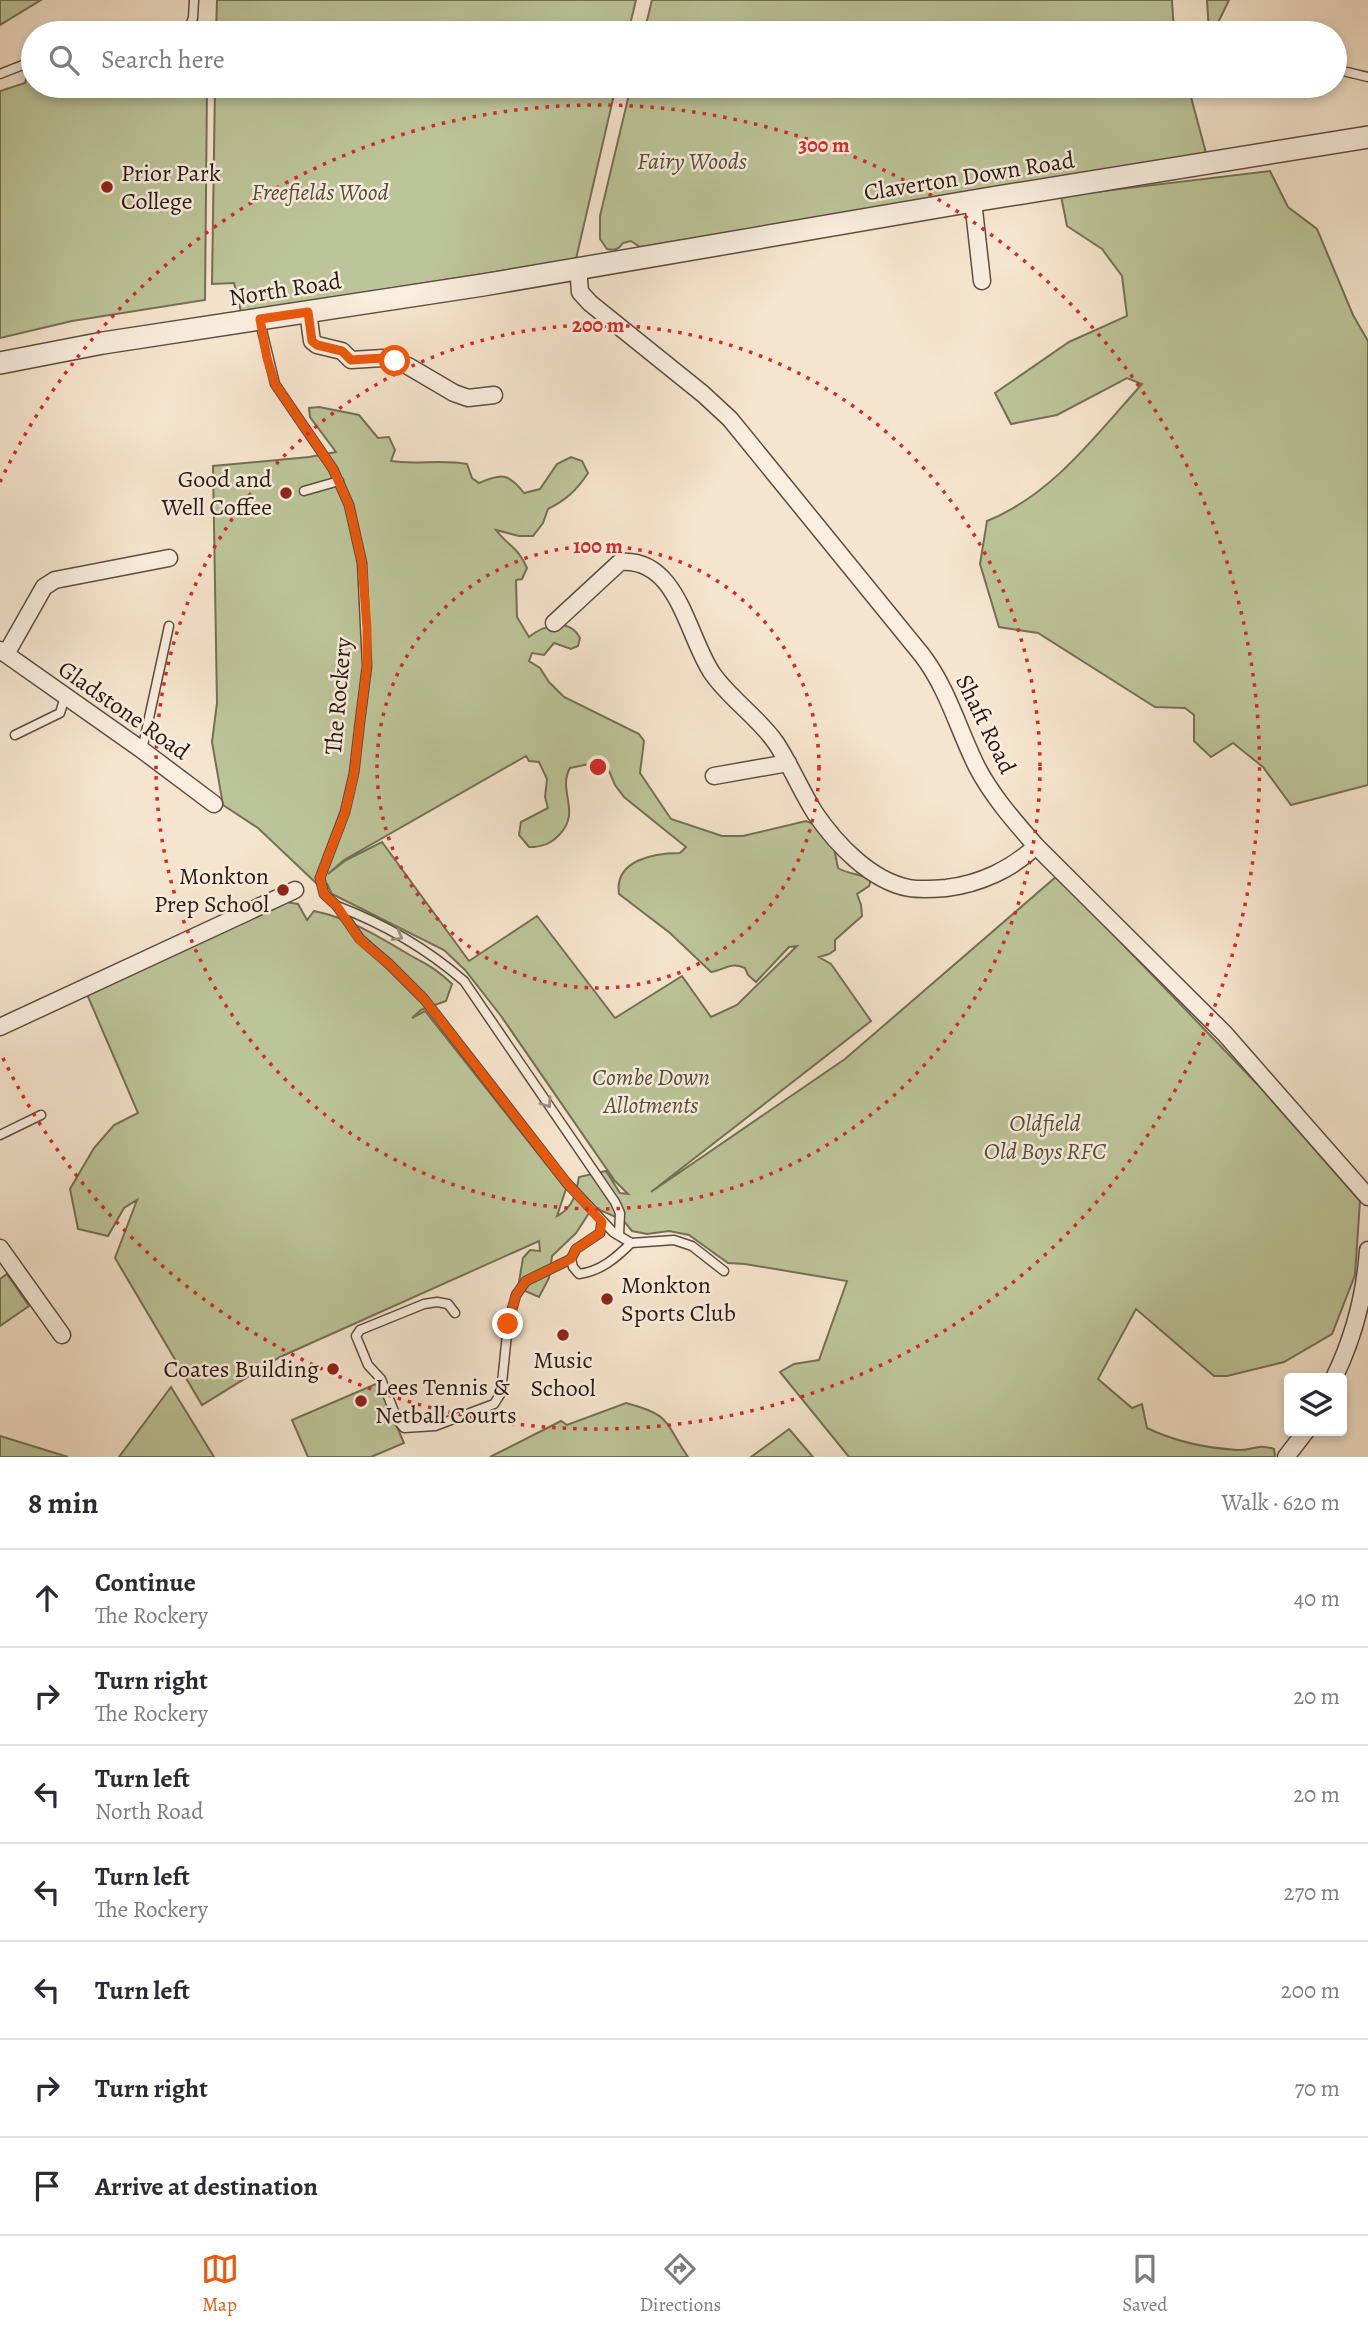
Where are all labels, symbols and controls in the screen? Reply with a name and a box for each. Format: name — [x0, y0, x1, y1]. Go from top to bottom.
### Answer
search box — [21, 21, 1347, 98]
icon: search — [45, 41, 83, 79]
text: Search here — [101, 42, 225, 77]
text: 300 m — [798, 131, 850, 159]
street label: Claverton Down Road — [861, 144, 1077, 208]
park label: Fairy Woods — [637, 145, 747, 177]
place label: Prior Park College — [121, 157, 221, 217]
park label: Freefields Wood — [251, 176, 389, 208]
marker: Prior Park College — [99, 179, 115, 195]
street label: North Road — [226, 264, 344, 314]
text: 200 m — [572, 311, 625, 339]
route start — [379, 345, 410, 376]
place label: Good and Well Coffee — [161, 463, 272, 523]
marker: Good and Well Coffee — [278, 485, 294, 501]
text: 100 m — [573, 532, 623, 560]
street label: The Rockery — [317, 636, 359, 756]
street label: Gladstone Road — [52, 653, 196, 767]
street label: Shaft Road — [948, 669, 1024, 779]
centre of rings — [586, 755, 610, 779]
place label: Monkton Prep School — [154, 860, 269, 920]
marker: Monkton Prep School — [275, 882, 291, 898]
one-way arrow — [390, 928, 403, 941]
park label: Combe Down Allotments — [592, 1061, 710, 1121]
one-way arrow — [539, 1095, 551, 1108]
park label: Oldfield Old Boys RFC — [984, 1107, 1107, 1167]
place label: Monkton Sports Club — [621, 1269, 736, 1329]
marker: Monkton Sports Club — [599, 1291, 615, 1307]
route end — [492, 1308, 523, 1339]
marker: Music School — [555, 1327, 571, 1343]
place label: Music School — [531, 1344, 596, 1404]
place label: Coates Building — [163, 1353, 319, 1385]
marker: Coates Building — [325, 1361, 341, 1377]
place label: Lees Tennis & Netball Courts — [375, 1371, 517, 1431]
map controls — [1284, 1373, 1347, 1436]
button: layers — [1284, 1373, 1347, 1436]
marker: Lees Tennis & Netball Courts — [353, 1393, 369, 1409]
text: 8 min — [28, 1483, 98, 1523]
text: Walk · 620 m — [1221, 1487, 1340, 1518]
text: Continue — [95, 1565, 196, 1600]
icon: ahead — [28, 1579, 66, 1617]
text: 40 m — [1294, 1583, 1340, 1614]
text: The Rockery — [95, 1600, 208, 1631]
text: Turn right — [95, 1663, 208, 1698]
icon: right — [28, 1677, 66, 1715]
text: 20 m — [1293, 1681, 1340, 1712]
text: The Rockery — [95, 1698, 208, 1729]
text: Turn left — [95, 1761, 190, 1796]
icon: left — [28, 1775, 66, 1813]
text: 20 m — [1293, 1779, 1340, 1810]
text: North Road — [95, 1796, 204, 1827]
text: Turn left — [95, 1859, 190, 1894]
icon: left — [28, 1873, 66, 1911]
text: 270 m — [1283, 1877, 1340, 1908]
text: The Rockery — [95, 1894, 208, 1925]
icon: left — [28, 1971, 66, 2009]
text: Turn left — [95, 1973, 190, 2008]
text: 200 m — [1281, 1975, 1340, 2006]
icon: right — [28, 2069, 66, 2107]
text: Turn right — [95, 2071, 208, 2106]
text: 70 m — [1294, 2073, 1340, 2104]
icon: arrive — [28, 2167, 66, 2205]
text: Arrive at destination — [95, 2169, 318, 2204]
tab: Map — [201, 2250, 239, 2318]
tab: Directions — [640, 2250, 721, 2318]
tab: Saved — [1122, 2250, 1167, 2318]

